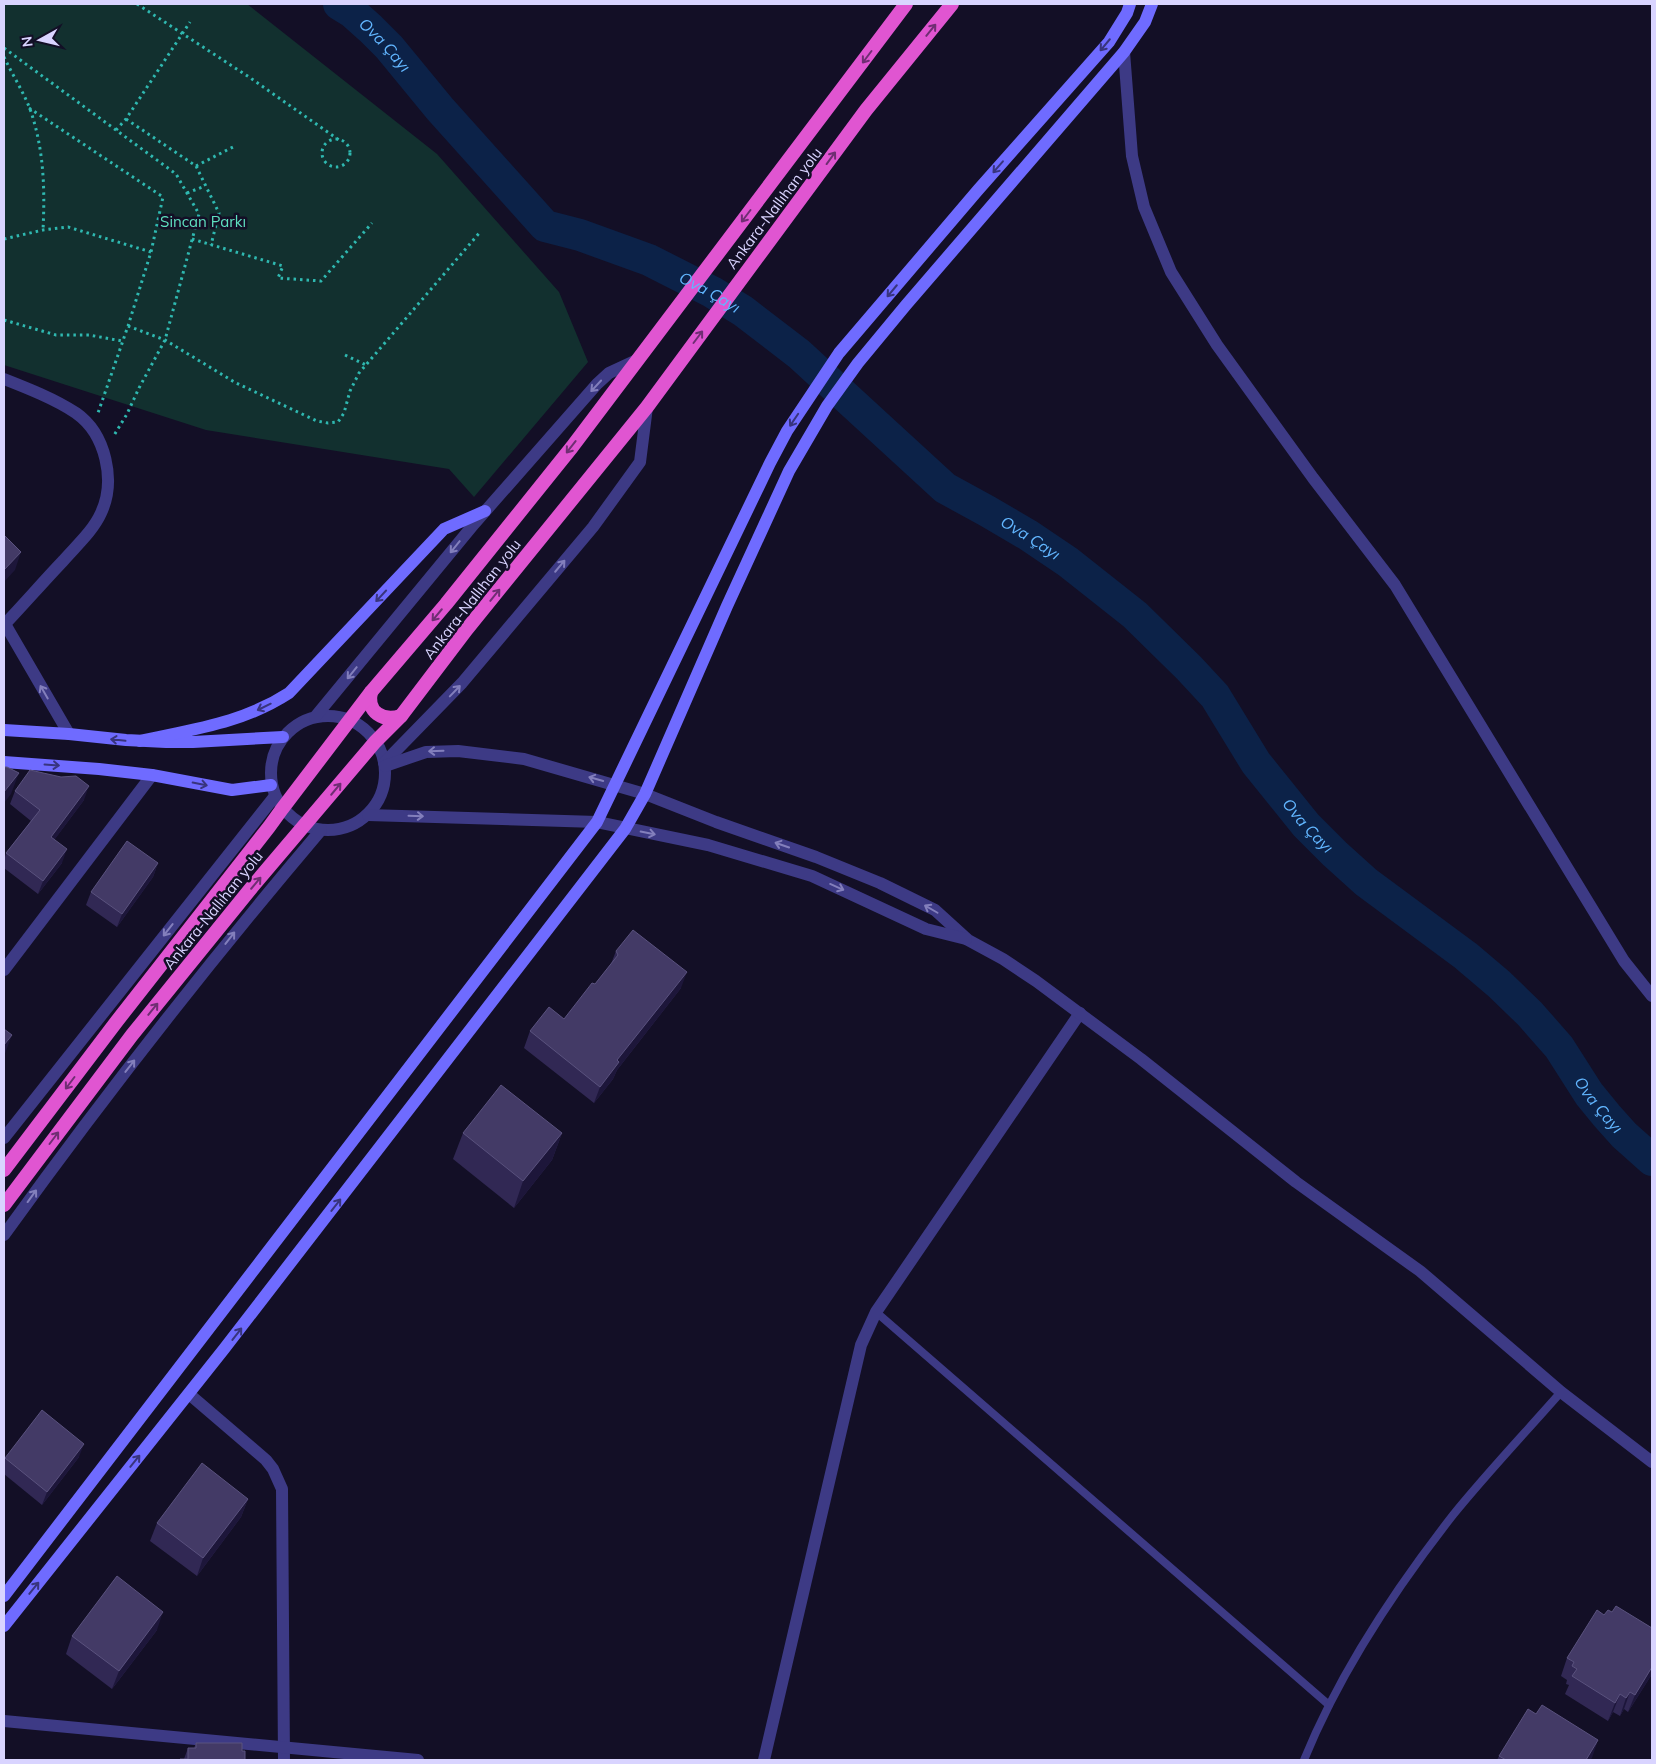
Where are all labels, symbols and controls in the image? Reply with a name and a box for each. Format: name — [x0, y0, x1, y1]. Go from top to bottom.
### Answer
water label: Ova Çayı — [355, 13, 415, 76]
north arrow — [15, 15, 65, 65]
one-way arrow — [925, 24, 936, 37]
text: N — [17, 35, 37, 48]
one-way arrow — [1100, 39, 1111, 52]
one-way arrow — [861, 50, 872, 63]
street label: Ankara-Nallıhan yolu — [722, 143, 826, 273]
one-way arrow — [825, 152, 836, 165]
one-way arrow — [992, 161, 1004, 174]
one-way arrow — [741, 209, 752, 222]
park label: Sincan Parkı — [160, 212, 246, 231]
water label: Ova Çayı — [676, 267, 744, 317]
one-way arrow — [887, 284, 898, 297]
one-way arrow — [693, 330, 703, 344]
one-way arrow — [590, 379, 602, 392]
one-way arrow — [789, 413, 799, 427]
one-way arrow — [566, 440, 577, 453]
water label: Ova Çayı — [997, 511, 1064, 564]
street label: Ankara-Nallıhan yolu — [419, 535, 525, 663]
one-way arrow — [449, 541, 460, 554]
one-way arrow — [554, 560, 565, 573]
one-way arrow — [489, 589, 500, 602]
one-way arrow — [375, 590, 387, 602]
one-way arrow — [431, 608, 442, 621]
one-way arrow — [347, 667, 358, 680]
one-way arrow — [449, 684, 461, 697]
one-way arrow — [39, 685, 49, 700]
one-way arrow — [257, 703, 272, 713]
one-way arrow — [110, 735, 126, 744]
one-way arrow — [429, 747, 445, 756]
one-way arrow — [44, 761, 60, 770]
one-way arrow — [588, 774, 604, 784]
one-way arrow — [192, 780, 208, 790]
one-way arrow — [330, 783, 341, 796]
water label: Ova Çayı — [1278, 794, 1338, 857]
one-way arrow — [408, 812, 424, 821]
one-way arrow — [639, 829, 655, 839]
one-way arrow — [774, 840, 790, 849]
street label: Ankara-Nallıhan yolu — [159, 847, 267, 973]
one-way arrow — [250, 876, 261, 889]
one-way arrow — [829, 883, 844, 893]
one-way arrow — [923, 904, 938, 914]
one-way arrow — [163, 924, 174, 937]
one-way arrow — [225, 932, 236, 945]
one-way arrow — [148, 1003, 159, 1016]
one-way arrow — [125, 1060, 136, 1073]
water label: Ova Çayı — [1570, 1073, 1628, 1137]
one-way arrow — [65, 1076, 75, 1090]
one-way arrow — [48, 1131, 59, 1144]
one-way arrow — [27, 1189, 37, 1203]
one-way arrow — [330, 1199, 341, 1212]
one-way arrow — [231, 1327, 242, 1340]
one-way arrow — [130, 1455, 141, 1468]
one-way arrow — [29, 1582, 40, 1595]

